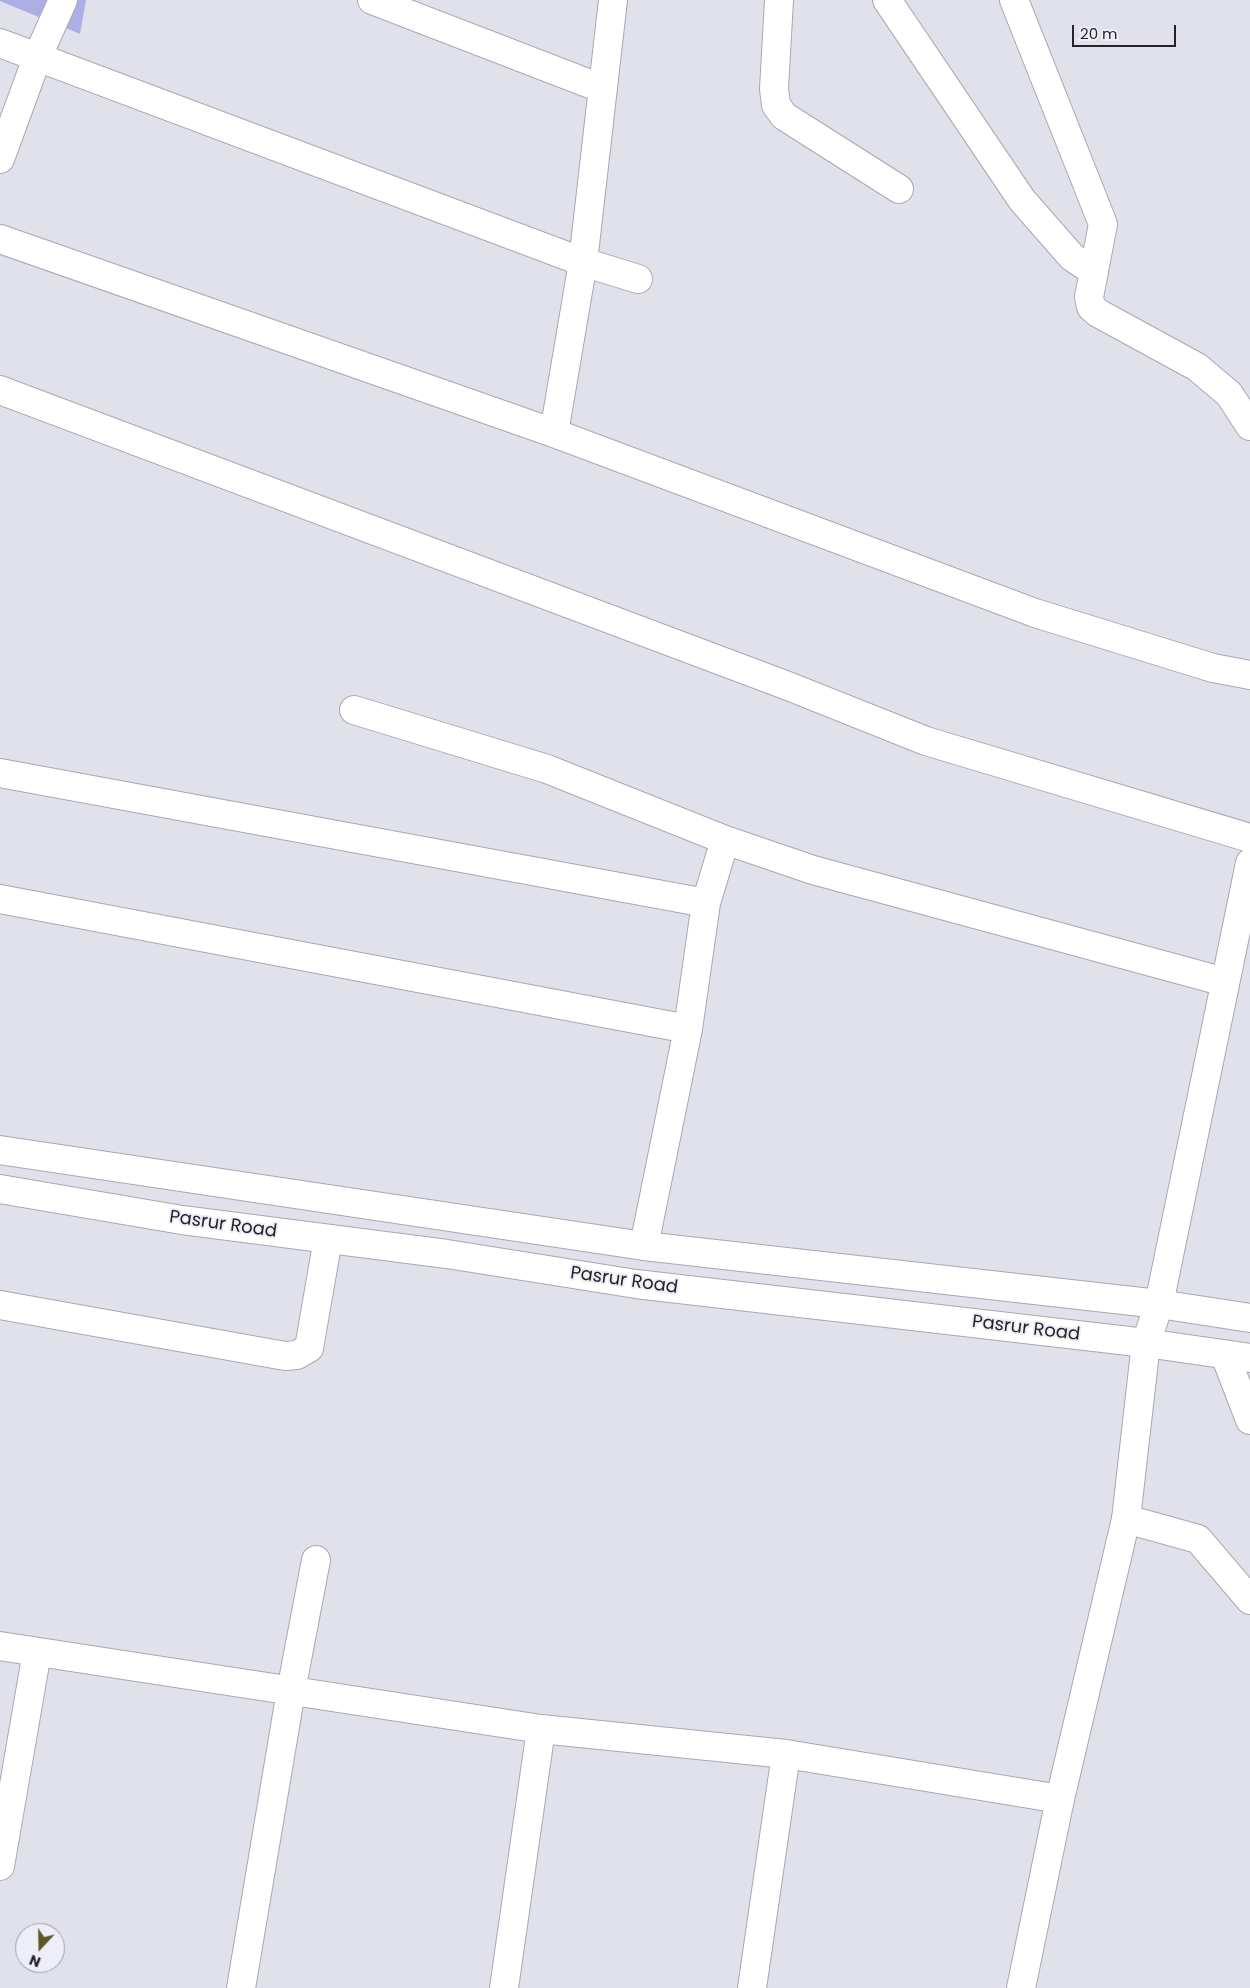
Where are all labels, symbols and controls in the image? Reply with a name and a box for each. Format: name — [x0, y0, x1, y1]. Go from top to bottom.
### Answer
scale bar — [1075, 15, 1179, 47]
text: 20 m — [1080, 23, 1118, 44]
street label: Pasrur Road — [168, 1207, 278, 1243]
street label: Pasrur Road — [569, 1263, 679, 1299]
street label: Pasrur Road — [971, 1312, 1081, 1346]
north arrow — [15, 1923, 65, 1973]
text: N — [26, 1950, 43, 1972]

